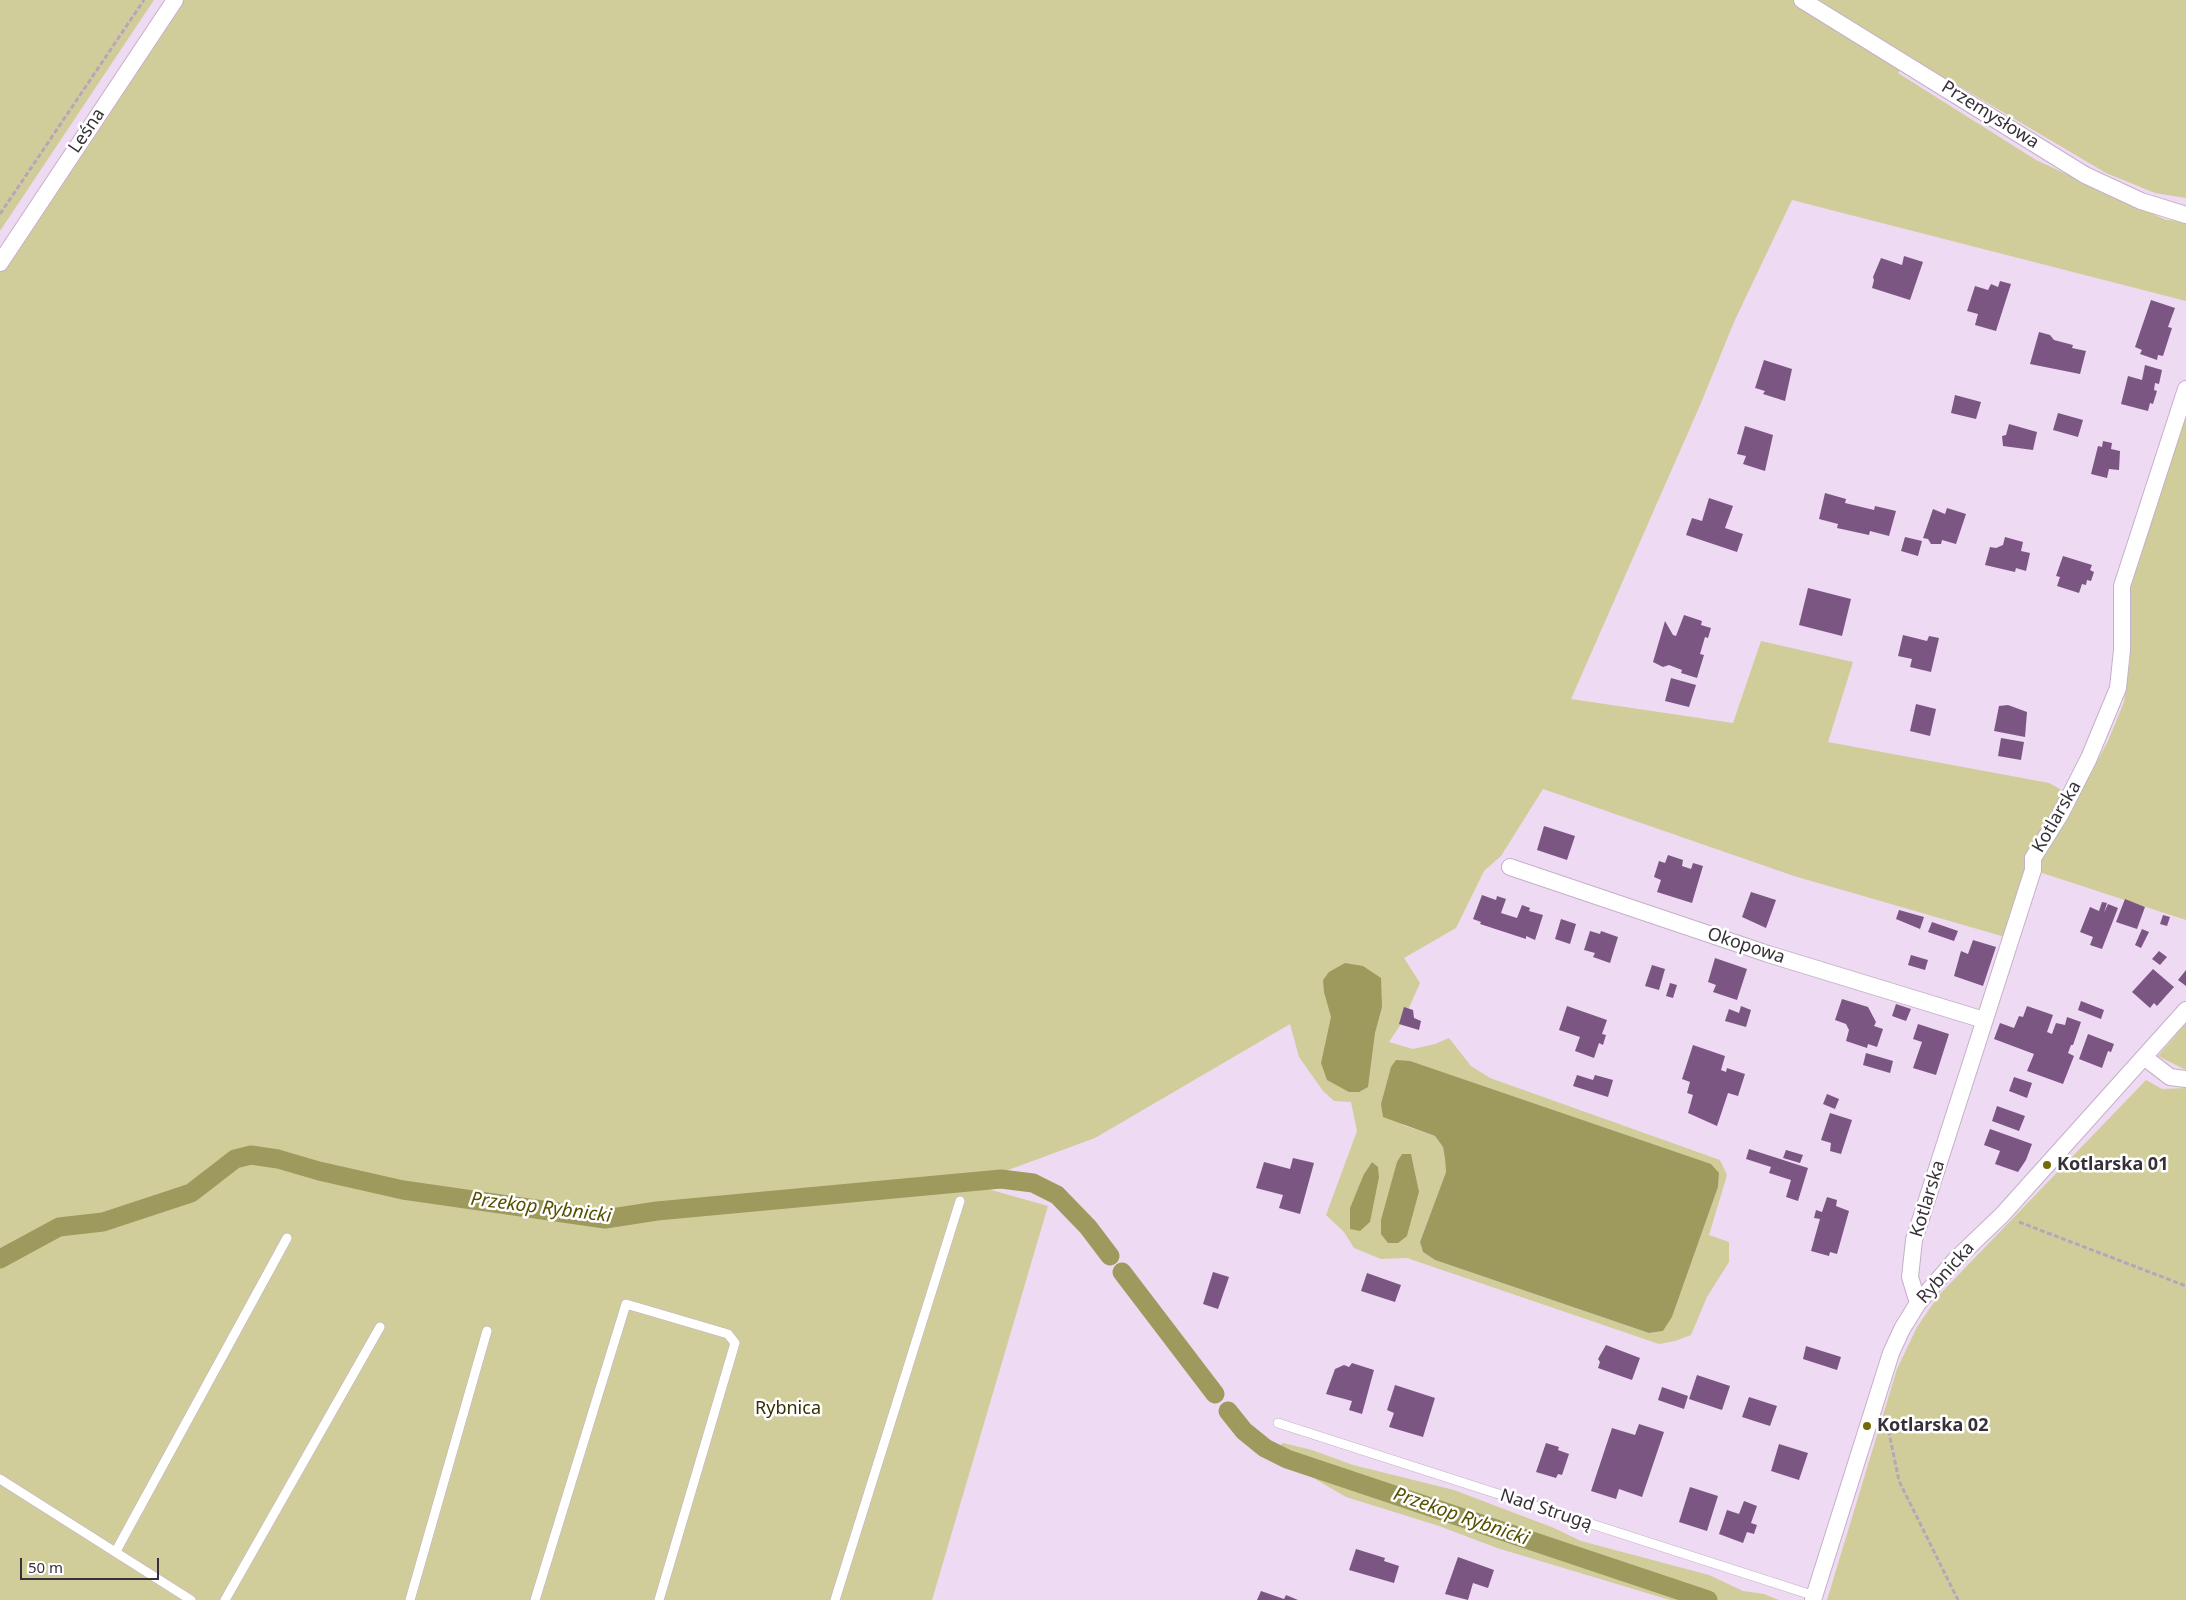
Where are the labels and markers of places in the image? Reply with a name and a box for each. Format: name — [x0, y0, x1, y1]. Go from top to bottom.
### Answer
place label: Kotlarska 01 — [2057, 1154, 2168, 1176]
marker: Kotlarska 01 — [2041, 1159, 2053, 1171]
place label: Kotlarska 02 — [1877, 1415, 1988, 1437]
marker: Kotlarska 02 — [1861, 1420, 1873, 1432]

